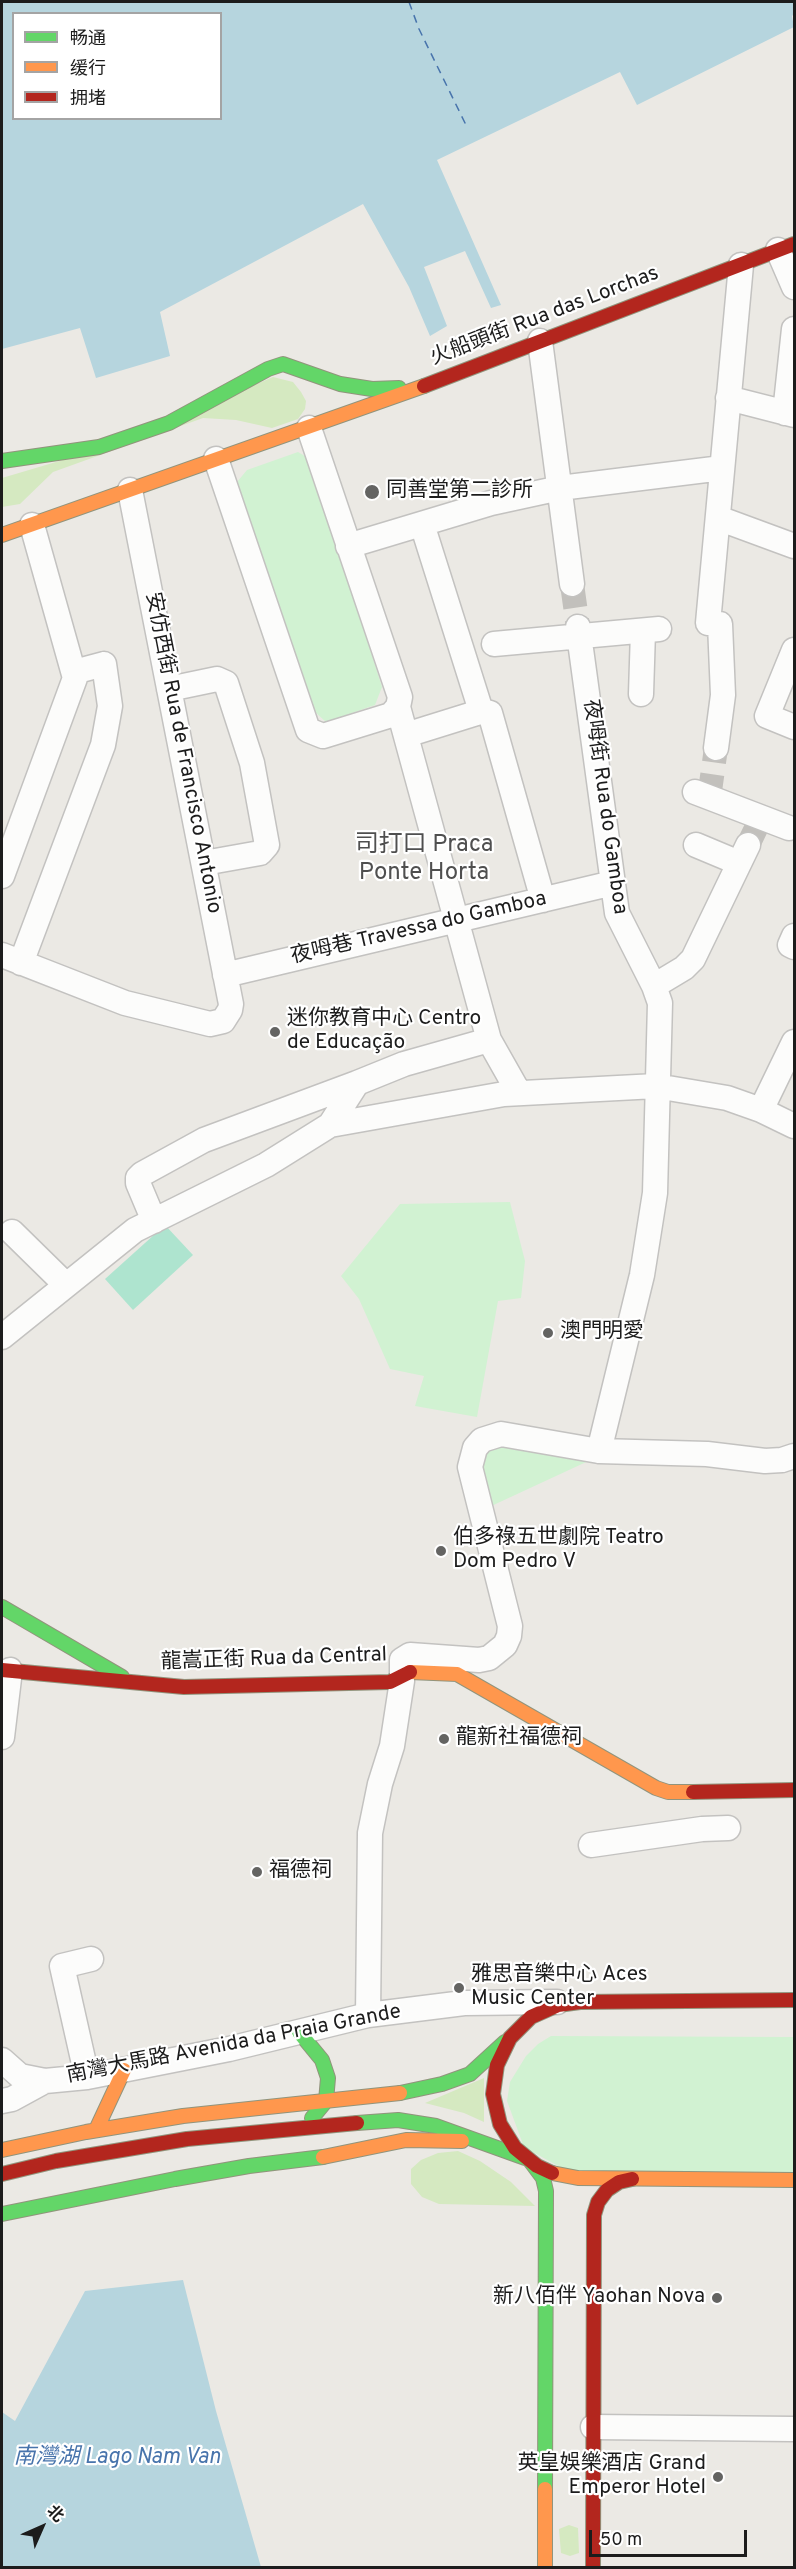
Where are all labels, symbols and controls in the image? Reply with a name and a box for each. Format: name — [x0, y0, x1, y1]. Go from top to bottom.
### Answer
legend — [12, 12, 222, 120]
text: 畅通 — [70, 28, 106, 51]
text: 缓行 — [70, 58, 106, 81]
text: 拥堵 — [70, 88, 106, 111]
street label: 火船頭街 Rua das Lorchas — [427, 262, 663, 372]
place label: 同善堂第二診所 — [386, 479, 533, 505]
marker: 同善堂第二診所 — [363, 483, 381, 501]
street label: 安仿西街 Rua de Francisco Antonio — [138, 590, 226, 916]
street label: 夜呣街 Rua do Gamboa — [576, 698, 632, 916]
district label: 司打口 Praca Ponte Horta — [351, 832, 497, 888]
street label: 夜呣巷 Travessa do Gamboa — [289, 887, 549, 971]
place label: 迷你教育中心 Centro de Educação — [287, 1007, 481, 1057]
marker: 迷你教育中心 Centro de Educação — [268, 1025, 282, 1039]
place label: 澳門明愛 — [560, 1320, 644, 1346]
marker: 澳門明愛 — [541, 1326, 555, 1340]
place label: 伯多祿五世劇院 Teatro Dom Pedro V — [453, 1526, 664, 1576]
marker: 伯多祿五世劇院 Teatro Dom Pedro V — [434, 1544, 448, 1558]
street label: 龍嵩正街 Rua da Central — [160, 1643, 388, 1677]
place label: 龍新社福德祠 — [456, 1726, 582, 1752]
marker: 龍新社福德祠 — [437, 1732, 451, 1746]
place label: 福德祠 — [269, 1859, 332, 1885]
marker: 福德祠 — [250, 1865, 264, 1879]
place label: 雅思音樂中心 Aces Music Center — [471, 1963, 648, 2013]
marker: 雅思音樂中心 Aces Music Center — [452, 1981, 466, 1995]
street label: 南灣大馬路 Avenida da Praia Grande — [65, 2000, 403, 2090]
place label: 新八佰伴 Yaohan Nova — [493, 2285, 705, 2311]
marker: 新八佰伴 Yaohan Nova — [710, 2291, 724, 2305]
water label: 南灣湖 Lago Nam Van — [13, 2446, 221, 2472]
place label: 英皇娛樂酒店 Grand Emperor Hotel — [518, 2452, 706, 2502]
marker: 英皇娛樂酒店 Grand Emperor Hotel — [711, 2470, 725, 2484]
north arrow — [12, 2497, 72, 2557]
text: 北 — [42, 2502, 67, 2527]
scale bar — [592, 2518, 750, 2556]
text: 50 m — [600, 2529, 642, 2552]

